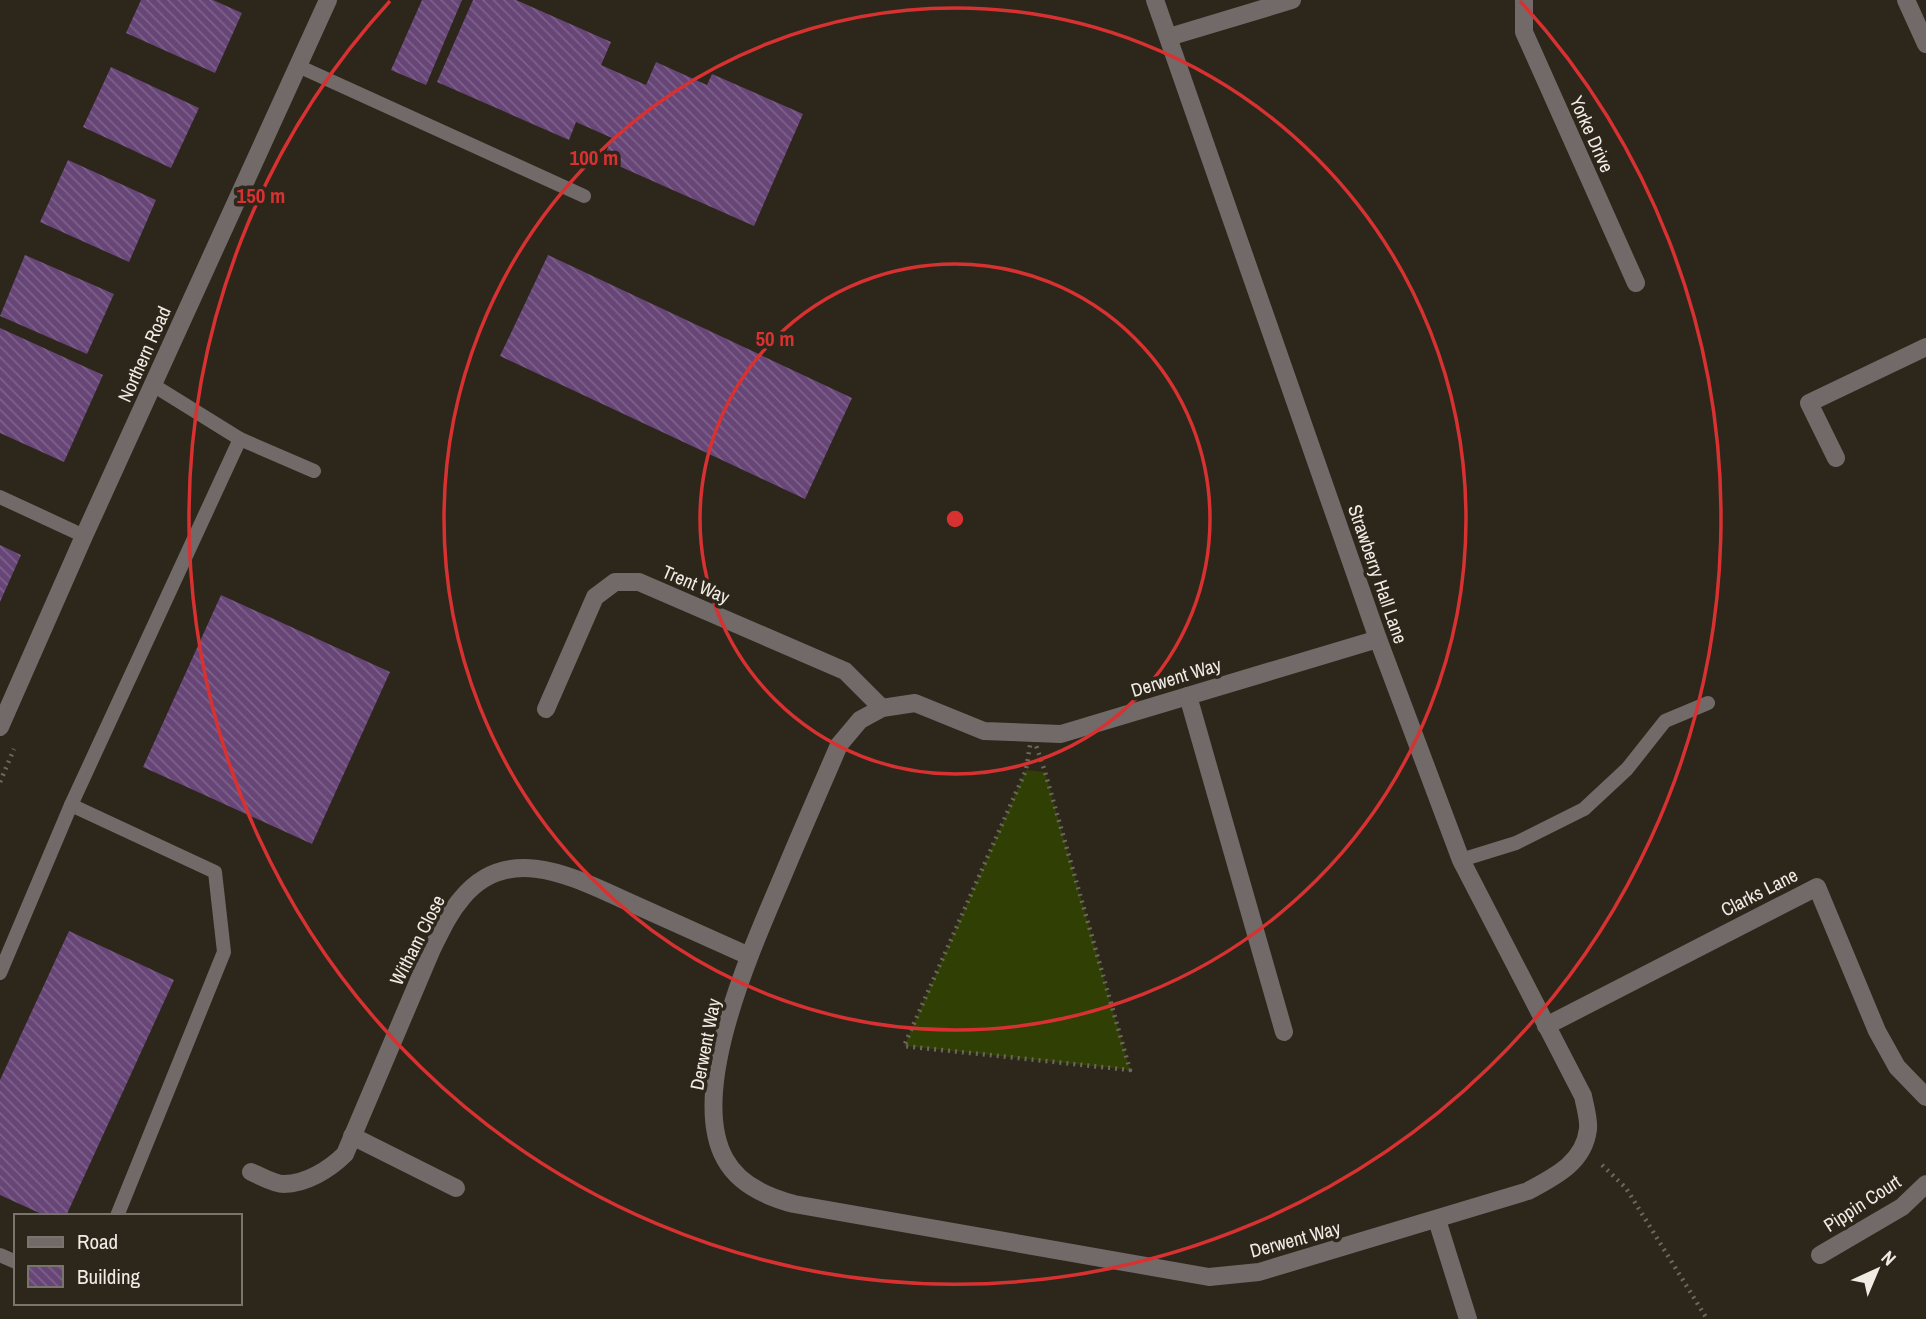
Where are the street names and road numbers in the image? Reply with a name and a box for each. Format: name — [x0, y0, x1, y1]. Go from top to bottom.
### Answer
street label: Yorke Drive — [1564, 92, 1620, 176]
street label: Northern Road — [111, 302, 177, 406]
street label: Strawberry Hall Lane — [1342, 501, 1414, 647]
street label: Trent Way — [658, 558, 734, 610]
street label: Derwent Way — [1128, 651, 1224, 703]
street label: Clarks Lane — [1716, 862, 1802, 922]
street label: Witham Close — [383, 891, 451, 989]
street label: Derwent Way — [683, 996, 727, 1092]
street label: Pippin Court — [1818, 1168, 1906, 1238]
street label: Derwent Way — [1247, 1214, 1343, 1264]

